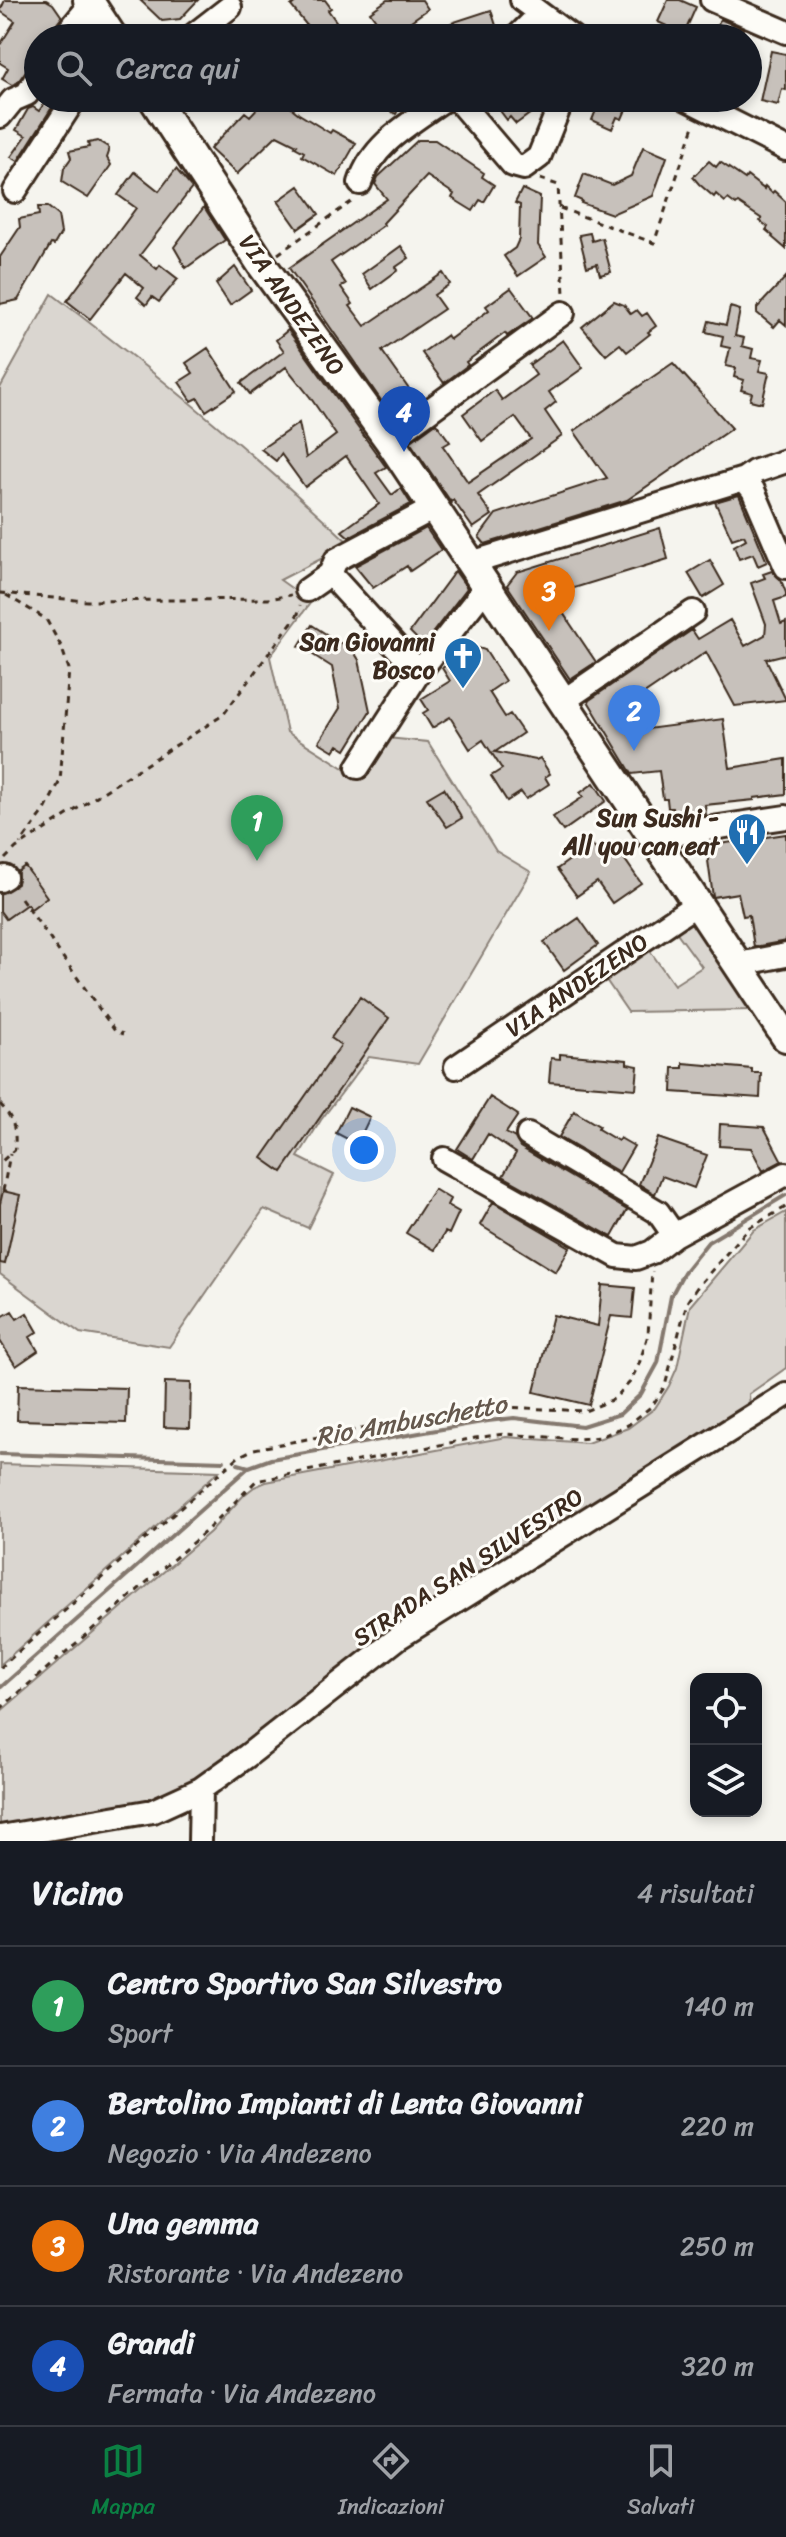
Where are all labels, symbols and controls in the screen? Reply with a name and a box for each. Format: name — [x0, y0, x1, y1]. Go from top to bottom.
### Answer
search box — [24, 24, 762, 112]
text: Cerca qui — [116, 41, 239, 95]
icon: search — [52, 46, 96, 90]
street label: VIA ANDEZENO — [227, 225, 357, 385]
pin: 4 — [378, 386, 430, 452]
pin: 3 — [523, 565, 575, 631]
place label: San Giovanni Bosco — [298, 621, 436, 691]
church icon: San Giovanni Bosco — [442, 635, 484, 690]
pin: 2 — [608, 685, 660, 751]
pin: 1 — [231, 795, 283, 861]
place label: Sun Sushi - All you can eat — [561, 797, 720, 867]
restaurant icon: Sun Sushi - All you can eat — [726, 811, 768, 866]
street label: VIA ANDEZENO — [497, 921, 657, 1049]
your location — [344, 1130, 384, 1170]
water label: Rio Ambuschetto — [312, 1380, 512, 1459]
street label: STRADA SAN SILVESTRO — [344, 1476, 592, 1658]
map controls — [690, 1673, 762, 1817]
button: locate — [690, 1673, 762, 1745]
button: layers — [690, 1745, 762, 1817]
text: Vicino — [32, 1863, 123, 1923]
text: 4 risultati — [637, 1870, 754, 1916]
text: Centro Sportivo San Silvestro — [108, 1956, 502, 2010]
text: 1 — [52, 1983, 64, 2029]
text: 140 m — [683, 1983, 754, 2029]
text: Sport — [108, 2010, 172, 2056]
text: Bertolino Impianti di Lenta Giovanni — [108, 2076, 582, 2130]
text: 2 — [50, 2103, 66, 2149]
text: 220 m — [681, 2103, 754, 2149]
text: Negozio · Via Andezeno — [108, 2130, 372, 2176]
text: Una gemma — [108, 2196, 259, 2250]
text: 3 — [51, 2223, 65, 2269]
text: 250 m — [680, 2223, 754, 2269]
text: Ristorante · Via Andezeno — [108, 2250, 403, 2296]
text: Grandi — [108, 2316, 194, 2370]
text: 4 — [50, 2343, 66, 2389]
text: 320 m — [682, 2343, 754, 2389]
text: Fermata · Via Andezeno — [108, 2370, 376, 2416]
tab: Mappa — [92, 2439, 155, 2526]
tab: Indicazioni — [338, 2439, 444, 2526]
tab: Salvati — [627, 2439, 694, 2526]

